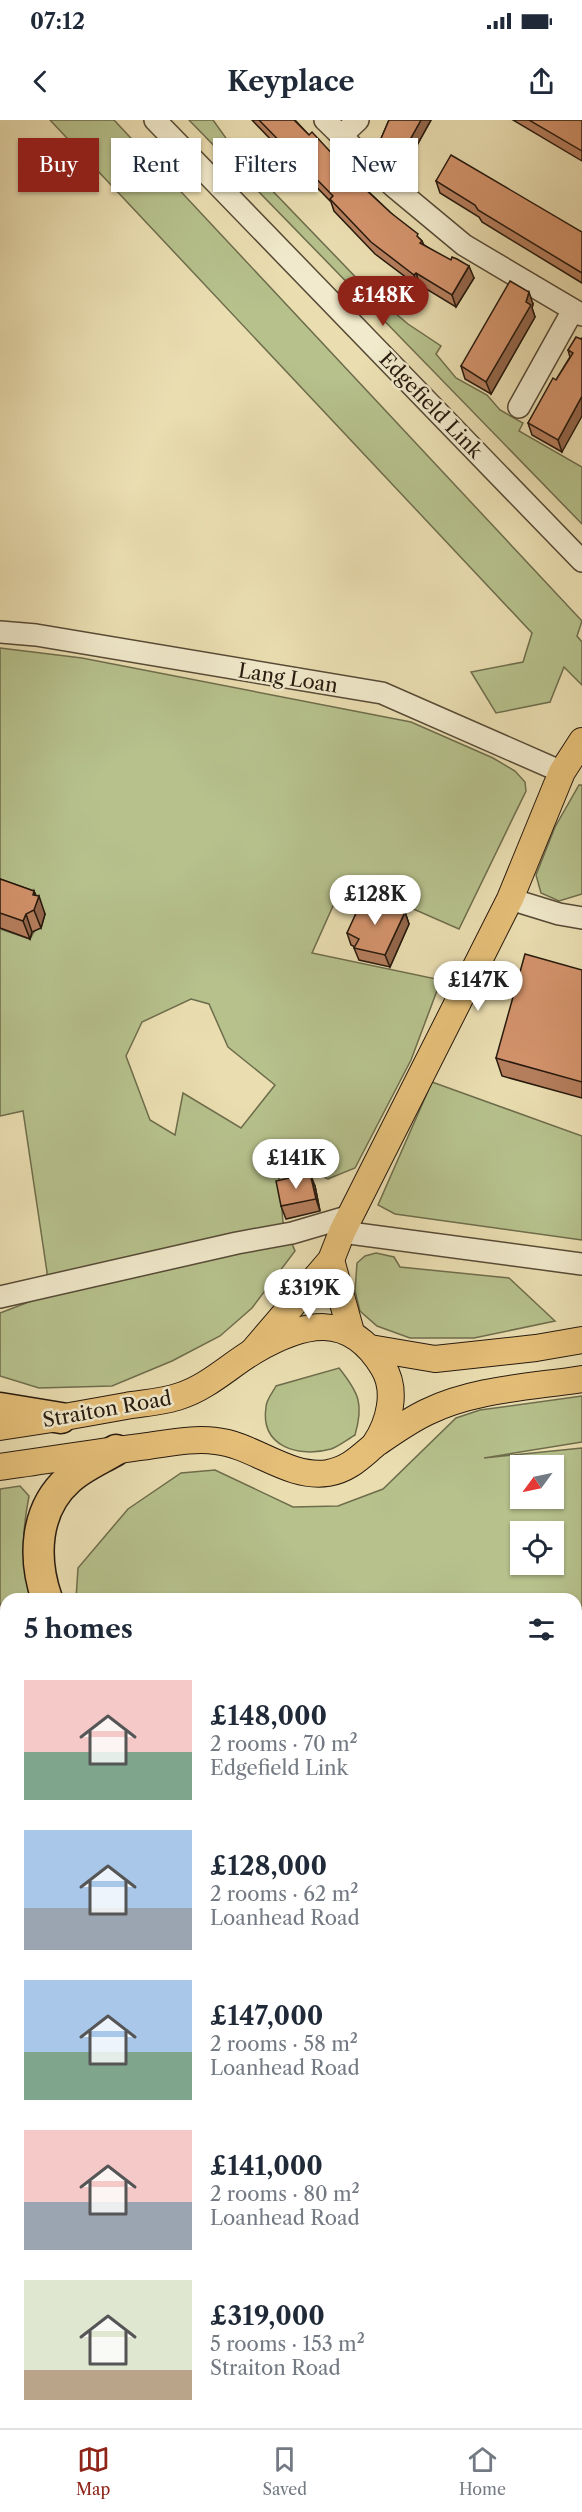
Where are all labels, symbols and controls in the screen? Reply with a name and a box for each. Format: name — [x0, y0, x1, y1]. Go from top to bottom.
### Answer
text: 07:12 — [30, 8, 85, 35]
icon: back — [24, 65, 57, 98]
text: Keyplace — [227, 65, 355, 98]
icon: share — [525, 65, 558, 98]
chip: Buy — [18, 138, 99, 192]
chip: Rent — [111, 138, 201, 192]
chip: Filters — [213, 138, 318, 192]
chip: New — [330, 138, 418, 192]
pin: £148K — [341, 276, 425, 327]
text: £148K — [352, 283, 414, 307]
street label: Edgefield Link — [374, 347, 489, 464]
street label: Lang Loan — [236, 658, 340, 698]
pin: £128K — [333, 875, 417, 926]
text: £128K — [344, 882, 406, 906]
pin: £147K — [436, 961, 520, 1012]
text: £147K — [448, 968, 508, 992]
pin: £141K — [254, 1139, 338, 1190]
text: £141K — [266, 1146, 326, 1170]
pin: £319K — [267, 1269, 351, 1320]
text: £319K — [278, 1276, 340, 1300]
street label: Straiton Road — [41, 1386, 173, 1432]
north arrow — [510, 1455, 564, 1509]
map controls — [510, 1455, 564, 1575]
button: locate — [510, 1521, 564, 1575]
text: 5 homes — [24, 1613, 133, 1645]
icon: filters — [525, 1613, 558, 1646]
text: £148,000 — [210, 1700, 327, 1732]
icon: home — [72, 1704, 144, 1776]
text: 2 rooms · 70 m² — [210, 1732, 358, 1756]
text: Edgefield Link — [210, 1756, 348, 1780]
text: £128,000 — [210, 1850, 327, 1882]
icon: home — [72, 1854, 144, 1926]
text: 2 rooms · 62 m² — [210, 1882, 358, 1906]
text: Loanhead Road — [210, 1906, 360, 1930]
text: £147,000 — [210, 2000, 323, 2032]
icon: home — [72, 2004, 144, 2076]
text: 2 rooms · 58 m² — [210, 2032, 358, 2056]
text: Loanhead Road — [210, 2056, 360, 2080]
text: £141,000 — [210, 2150, 323, 2182]
icon: home — [72, 2154, 144, 2226]
text: 2 rooms · 80 m² — [210, 2182, 360, 2206]
text: Loanhead Road — [210, 2206, 360, 2230]
text: £319,000 — [210, 2300, 325, 2332]
icon: home — [72, 2304, 144, 2376]
text: 5 rooms · 153 m² — [210, 2332, 365, 2356]
text: Straiton Road — [210, 2356, 341, 2380]
tab: Map — [76, 2443, 110, 2499]
tab: Saved — [262, 2443, 307, 2499]
tab: Home — [459, 2443, 506, 2499]

